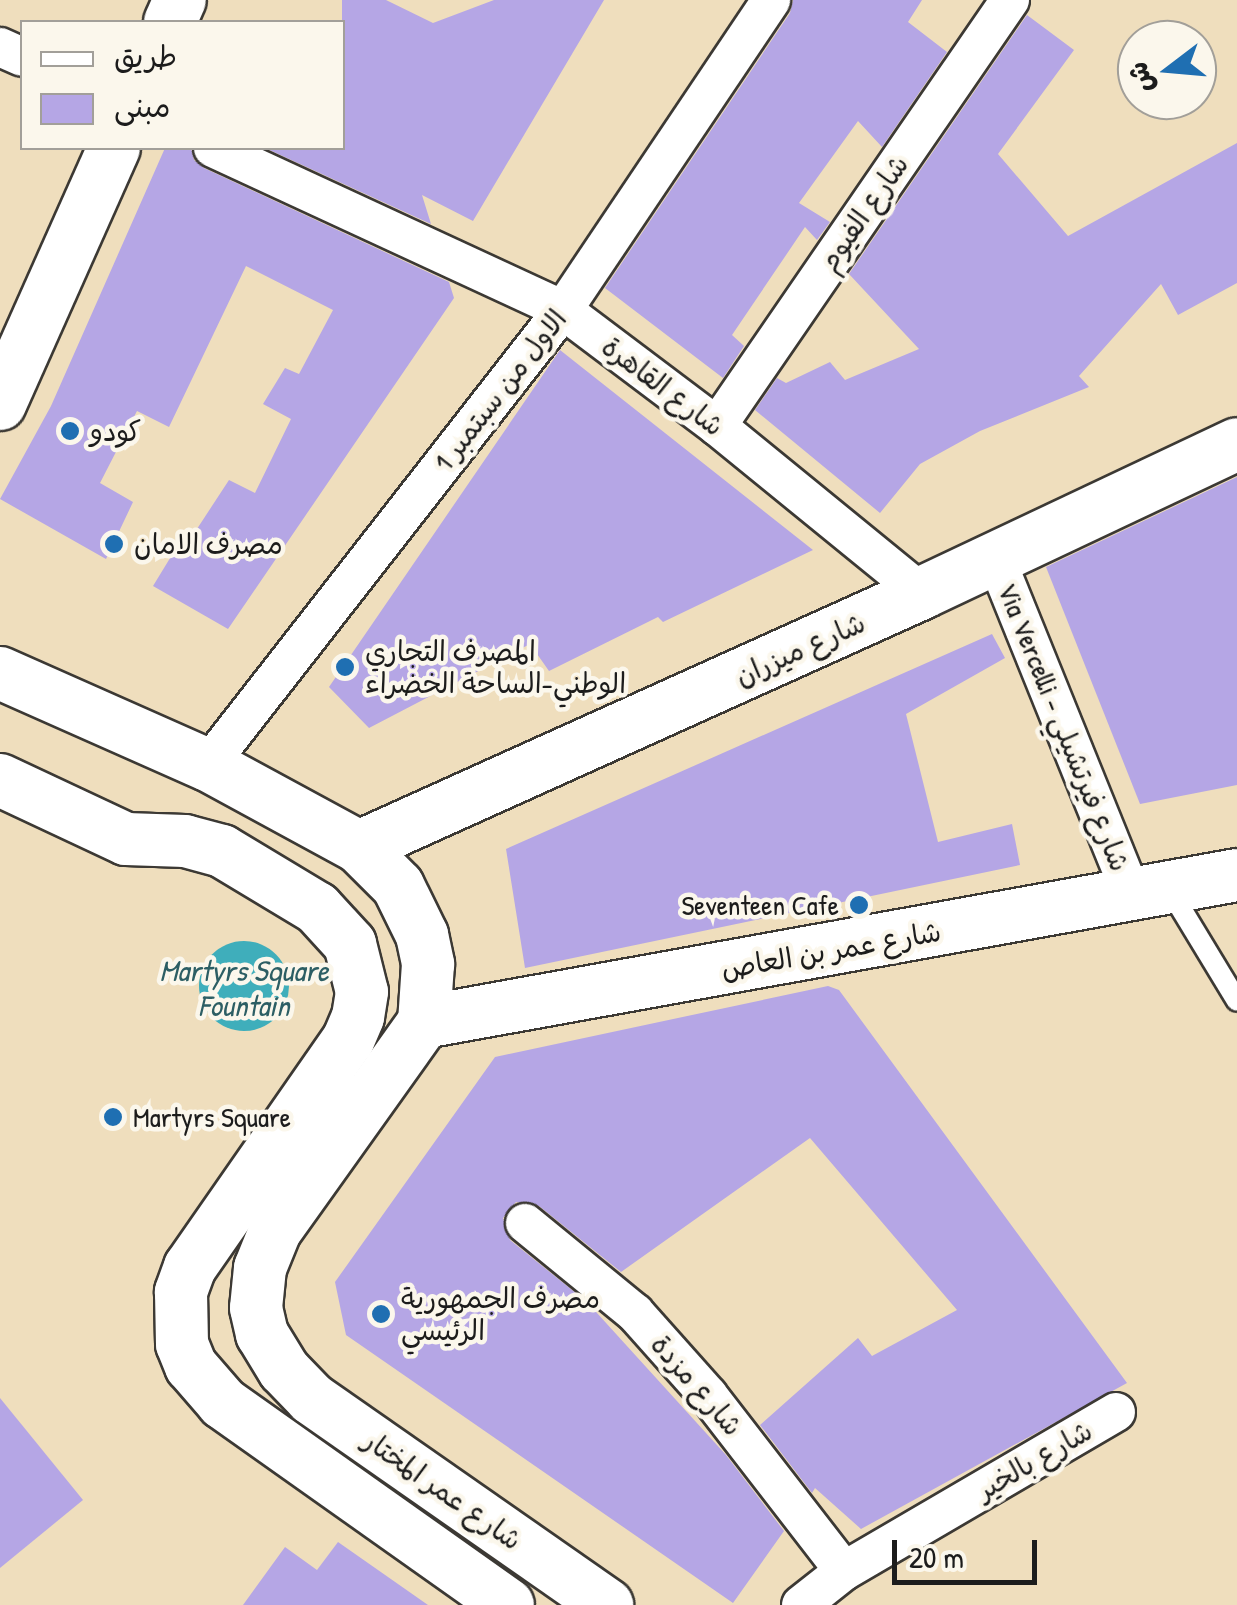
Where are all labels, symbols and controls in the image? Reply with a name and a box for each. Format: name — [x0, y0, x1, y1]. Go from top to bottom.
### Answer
legend — [20, 20, 345, 150]
north arrow — [1117, 20, 1217, 120]
text: طريق — [114, 36, 177, 76]
text: ش — [1118, 58, 1163, 98]
text: مبنى — [114, 86, 170, 126]
street label: شارع الفيوم — [811, 148, 915, 278]
street label: الاول من سبتمبر 1 — [426, 302, 574, 478]
street label: شارع القاهرة — [595, 329, 731, 443]
place label: كودو — [90, 414, 141, 448]
marker: كودو — [59, 420, 81, 442]
place label: مصرف الامان — [134, 527, 283, 561]
marker: مصرف الامان — [103, 533, 125, 555]
street label: Via Vercelli - شارع فيرتشيلي — [991, 578, 1137, 876]
street label: شارع ميزران — [730, 605, 870, 693]
place label: المصرف التجاري الوطني-الساحة الخضراء — [365, 634, 626, 700]
marker: المصرف التجاري الوطني-الساحة الخضراء — [334, 656, 356, 678]
place label: Seventeen Cafe — [681, 888, 839, 922]
marker: Seventeen Cafe — [848, 894, 870, 916]
street label: شارع عمر بن العاص — [718, 914, 944, 986]
water label: Martyrs Square Fountain — [159, 952, 329, 1022]
place label: Martyrs Square — [133, 1100, 291, 1134]
marker: Martyrs Square — [102, 1106, 124, 1128]
place label: مصرف الجمهورية الرئيسي — [401, 1281, 600, 1347]
marker: مصرف الجمهورية الرئيسي — [370, 1303, 392, 1325]
street label: شارع مزدة — [644, 1328, 750, 1442]
street label: شارع بالخير — [970, 1413, 1098, 1507]
street label: شارع عمر المختار — [358, 1423, 528, 1557]
scale bar — [897, 1520, 1042, 1582]
text: 20 m — [909, 1537, 964, 1577]

